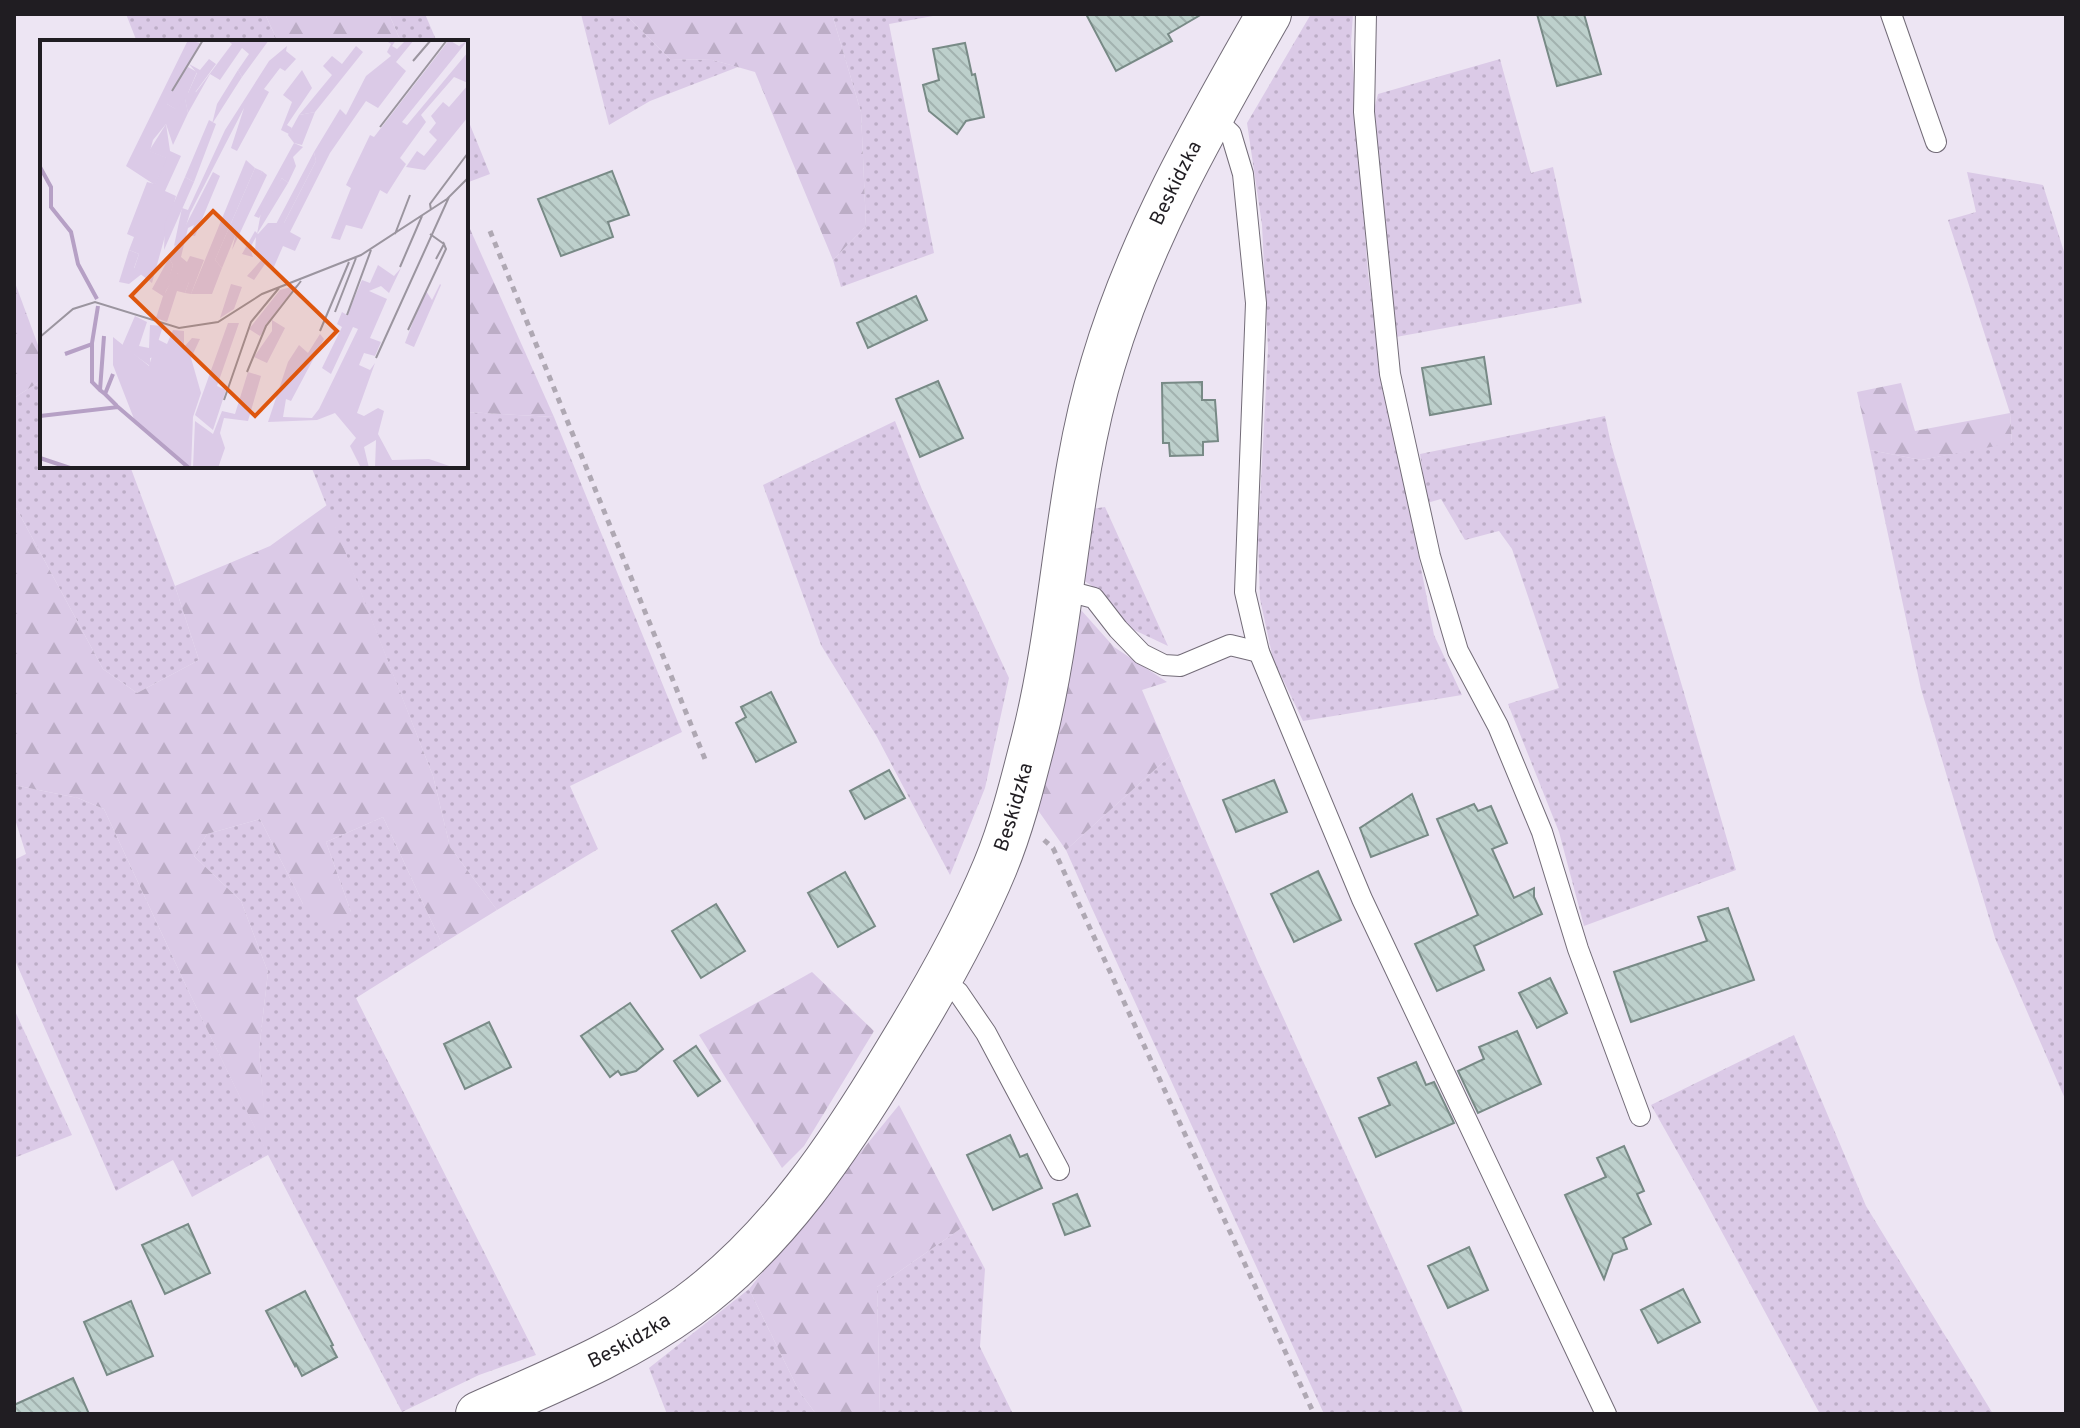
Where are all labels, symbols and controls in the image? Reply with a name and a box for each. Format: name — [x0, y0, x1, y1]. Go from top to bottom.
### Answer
inset map — [40, 40, 468, 468]
street label: Beskidzka — [1145, 137, 1209, 230]
street label: Beskidzka — [989, 760, 1040, 855]
street label: Beskidzka — [584, 1308, 676, 1375]

